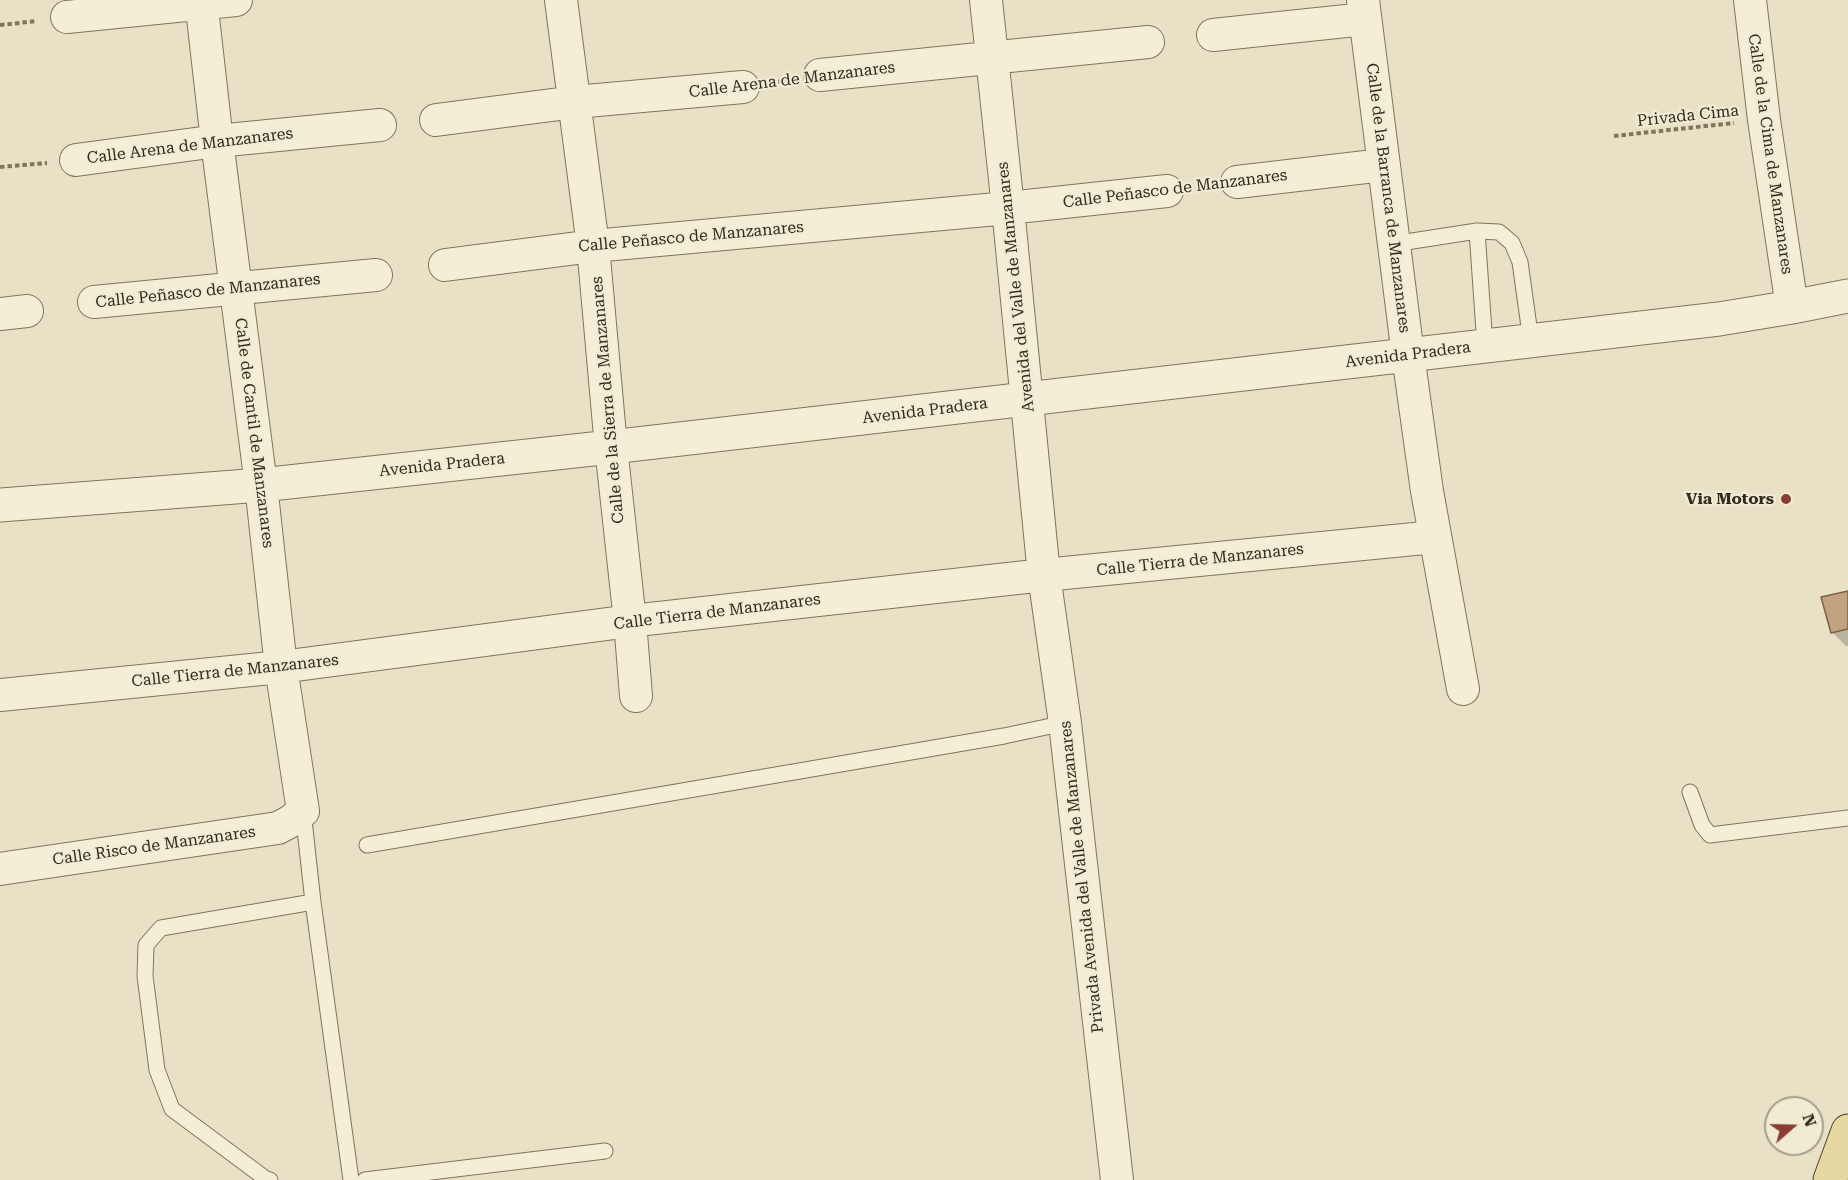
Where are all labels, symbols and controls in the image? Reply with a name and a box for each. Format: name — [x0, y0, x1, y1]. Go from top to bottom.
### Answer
street label: Calle de la Cima de Manzanares — [1744, 32, 1796, 276]
street label: Calle Arena de Manzanares — [688, 58, 896, 102]
street label: Calle de la Barranca de Manzanares — [1362, 62, 1414, 334]
street label: Privada Cima — [1636, 101, 1740, 131]
street label: Calle Arena de Manzanares — [86, 124, 294, 168]
street label: Avenida del Valle de Manzanares — [993, 161, 1039, 413]
street label: Calle Peñasco de Manzanares — [1062, 166, 1288, 212]
street label: Calle Peñasco de Manzanares — [578, 218, 804, 256]
street label: Calle Peñasco de Manzanares — [95, 270, 321, 312]
street label: Calle de la Sierra de Manzanares — [588, 275, 628, 525]
street label: Calle de Cantil de Manzanares — [230, 317, 278, 549]
street label: Avenida Pradera — [1344, 338, 1472, 372]
street label: Avenida Pradera — [861, 394, 989, 428]
street label: Avenida Pradera — [378, 449, 506, 481]
place label: Via Motors — [1686, 489, 1774, 509]
marker: Via Motors — [1779, 492, 1793, 506]
street label: Calle Tierra de Manzanares — [1095, 540, 1305, 580]
street label: Calle Tierra de Manzanares — [612, 590, 822, 634]
street label: Calle Tierra de Manzanares — [130, 651, 340, 691]
street label: Privada Avenida del Valle de Manzanares — [1056, 720, 1108, 1034]
street label: Calle Risco de Manzanares — [51, 822, 257, 870]
north arrow — [1764, 1096, 1824, 1156]
text: N — [1798, 1111, 1821, 1129]

